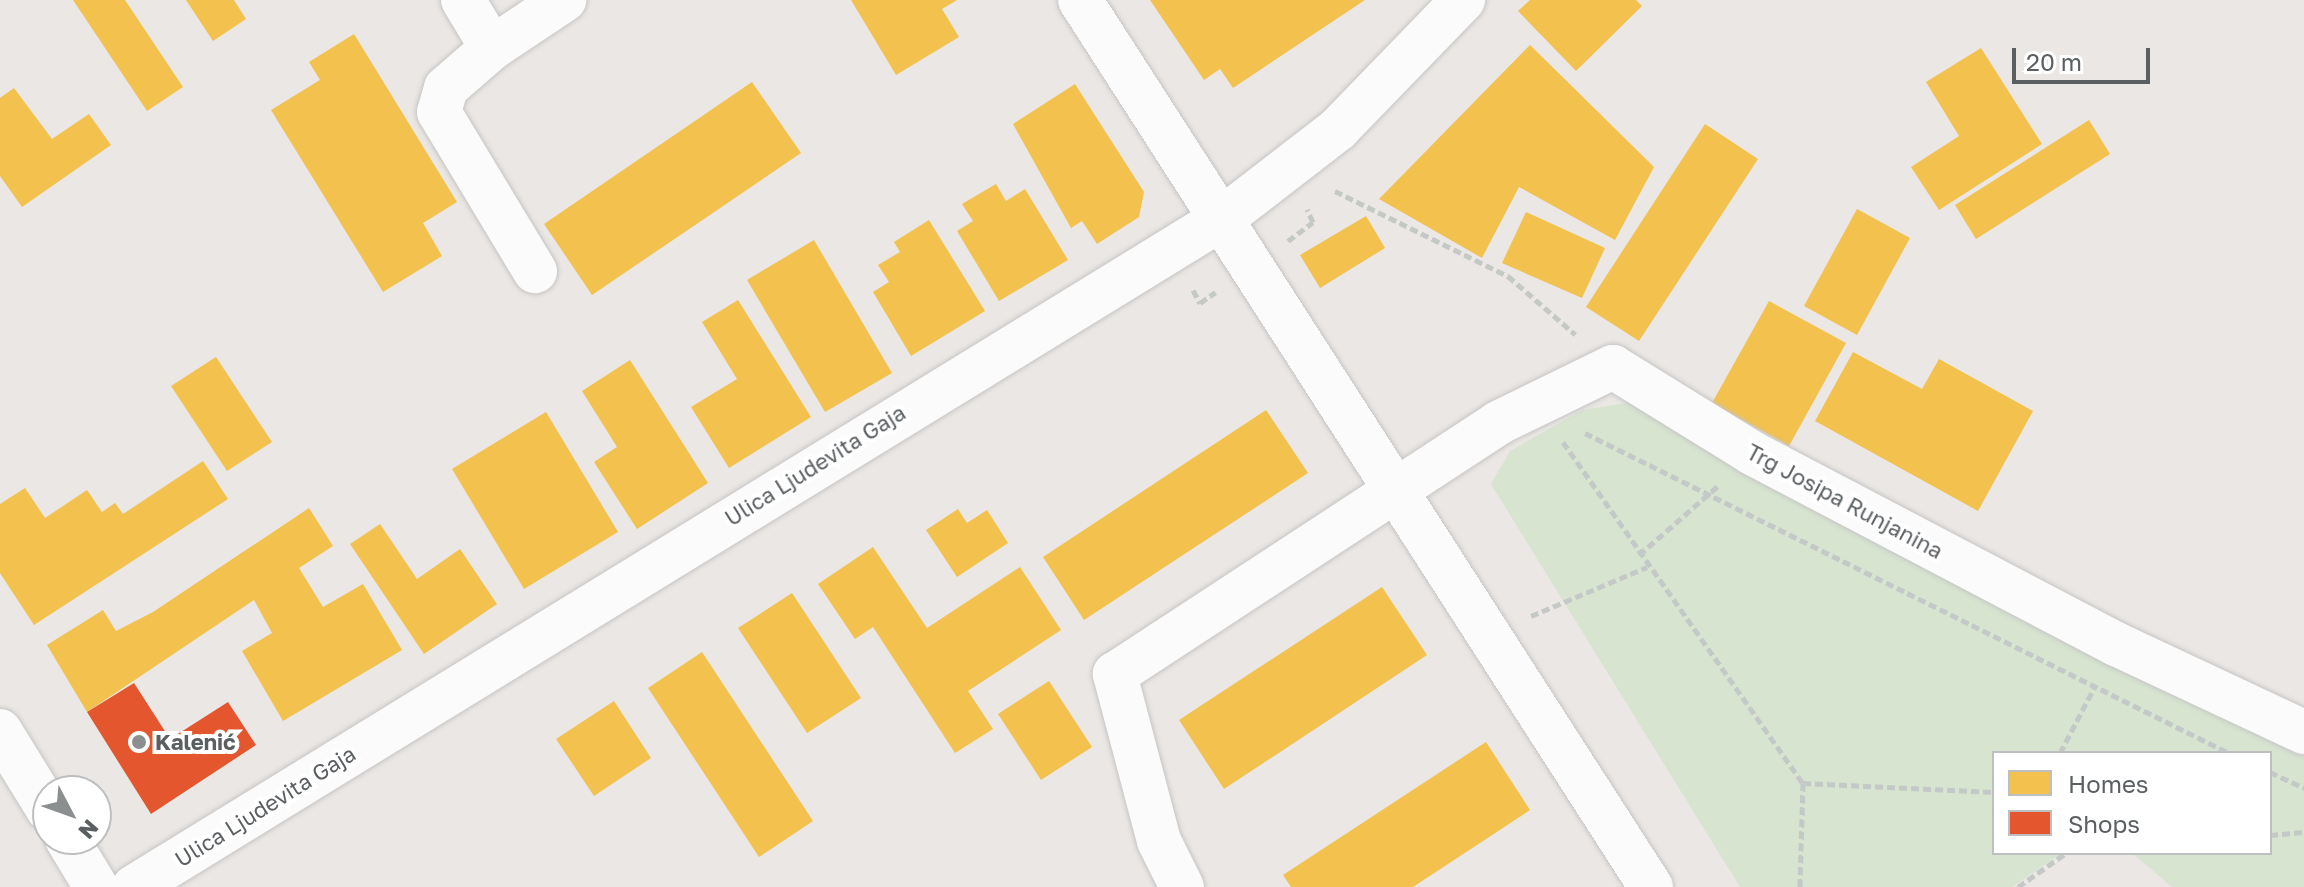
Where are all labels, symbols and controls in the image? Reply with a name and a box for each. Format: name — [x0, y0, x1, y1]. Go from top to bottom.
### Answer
scale bar — [2016, 32, 2154, 82]
text: 20 m — [2026, 47, 2082, 76]
street label: Ulica Ljudevita Gaja — [720, 399, 910, 531]
street label: Trg Josipa Runjanina — [1742, 438, 1948, 564]
place label: Kalenić — [155, 729, 236, 755]
marker: Kalenić — [130, 733, 148, 751]
street label: Ulica Ljudevita Gaja — [170, 740, 360, 872]
legend — [1992, 751, 2272, 855]
text: Homes — [2068, 769, 2149, 798]
north arrow — [32, 775, 112, 855]
text: Shops — [2068, 809, 2140, 838]
text: N — [73, 815, 105, 845]

